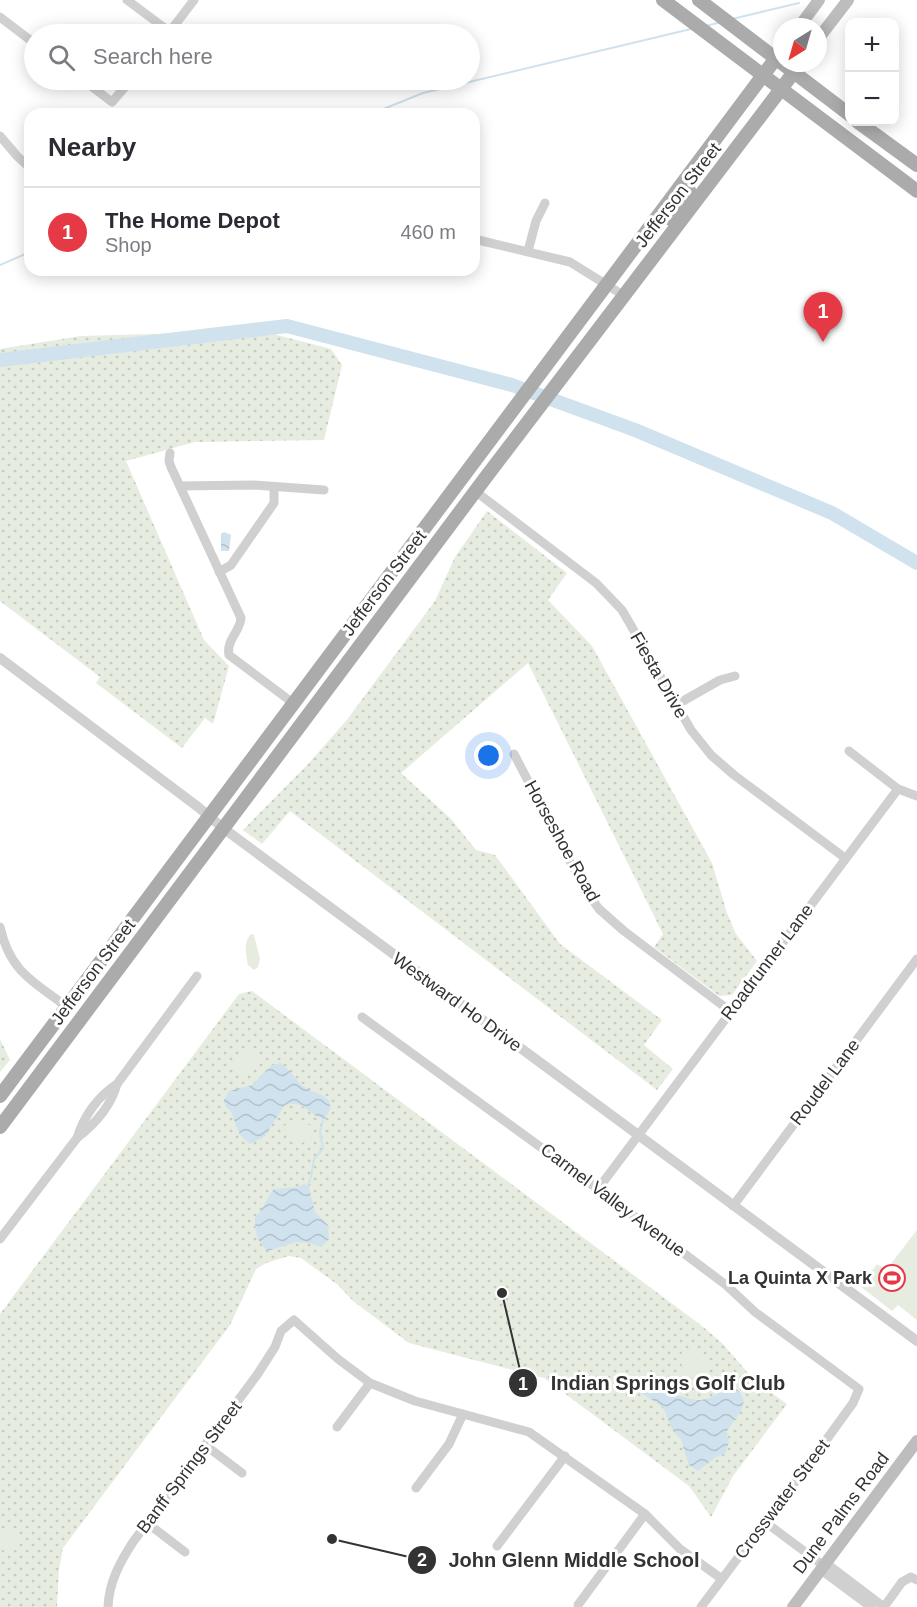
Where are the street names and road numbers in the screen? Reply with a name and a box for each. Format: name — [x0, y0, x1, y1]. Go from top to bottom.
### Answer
street label: Jefferson Street — [631, 139, 725, 251]
street label: Jefferson Street — [338, 526, 430, 640]
street label: Fiesta Drive — [626, 628, 692, 722]
street label: Horseshoe Road — [521, 777, 603, 905]
street label: Roadrunner Lane — [717, 900, 817, 1024]
street label: Jefferson Street — [47, 915, 139, 1029]
street label: Westward Ho Drive — [389, 948, 525, 1056]
street label: Roudel Lane — [786, 1035, 864, 1129]
street label: Carmel Valley Avenue — [537, 1139, 689, 1261]
street label: Banff Springs Street — [133, 1397, 245, 1537]
street label: Crosswater Street — [731, 1435, 833, 1563]
street label: Dune Palms Road — [789, 1449, 893, 1577]

